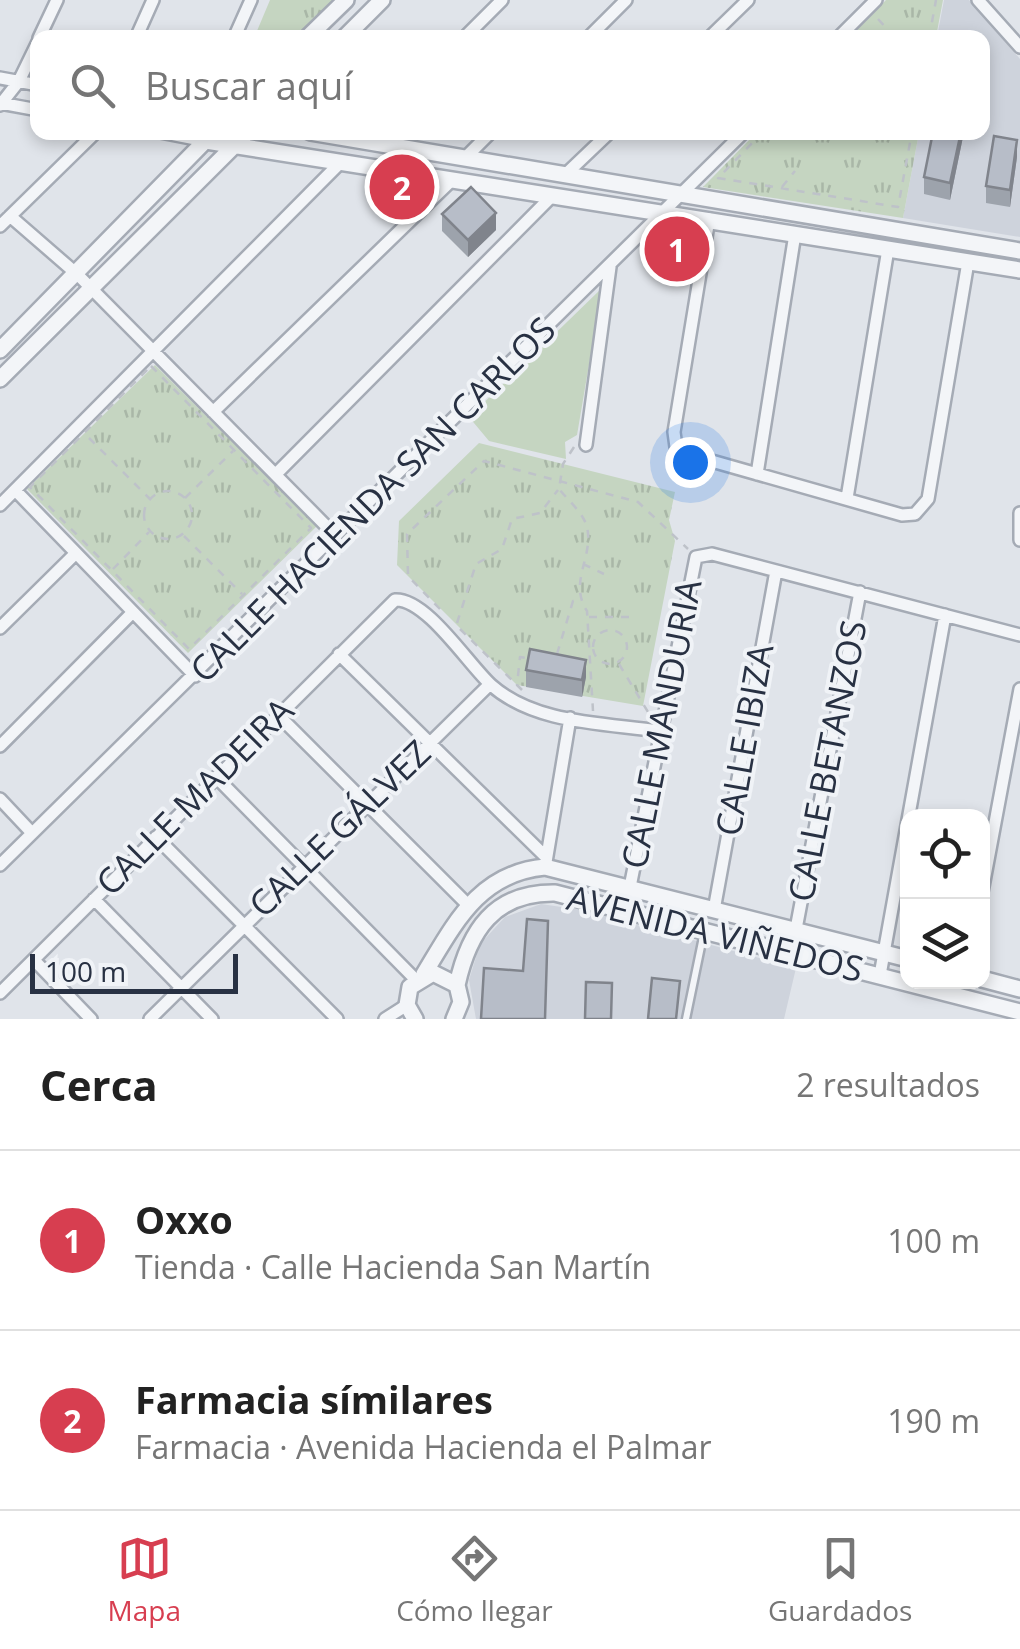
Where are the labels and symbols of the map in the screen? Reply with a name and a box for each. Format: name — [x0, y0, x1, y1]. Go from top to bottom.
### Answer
pin: 2 — [370, 150, 434, 224]
pin: 1 — [644, 212, 710, 286]
street label: CALLE HACIENDA SAN CARLOS — [179, 306, 565, 692]
your location — [665, 437, 716, 488]
street label: CALLE MANDURIA — [609, 574, 712, 872]
street label: CALLE BETANZOS — [776, 616, 877, 905]
street label: CALLE IBIZA — [704, 639, 784, 839]
street label: CALLE MADEIRA — [85, 686, 304, 905]
street label: CALLE GÁLVEZ — [238, 729, 440, 927]
street label: AVENIDA VIÑEDOS — [562, 873, 868, 992]
scale bar — [30, 949, 238, 994]

